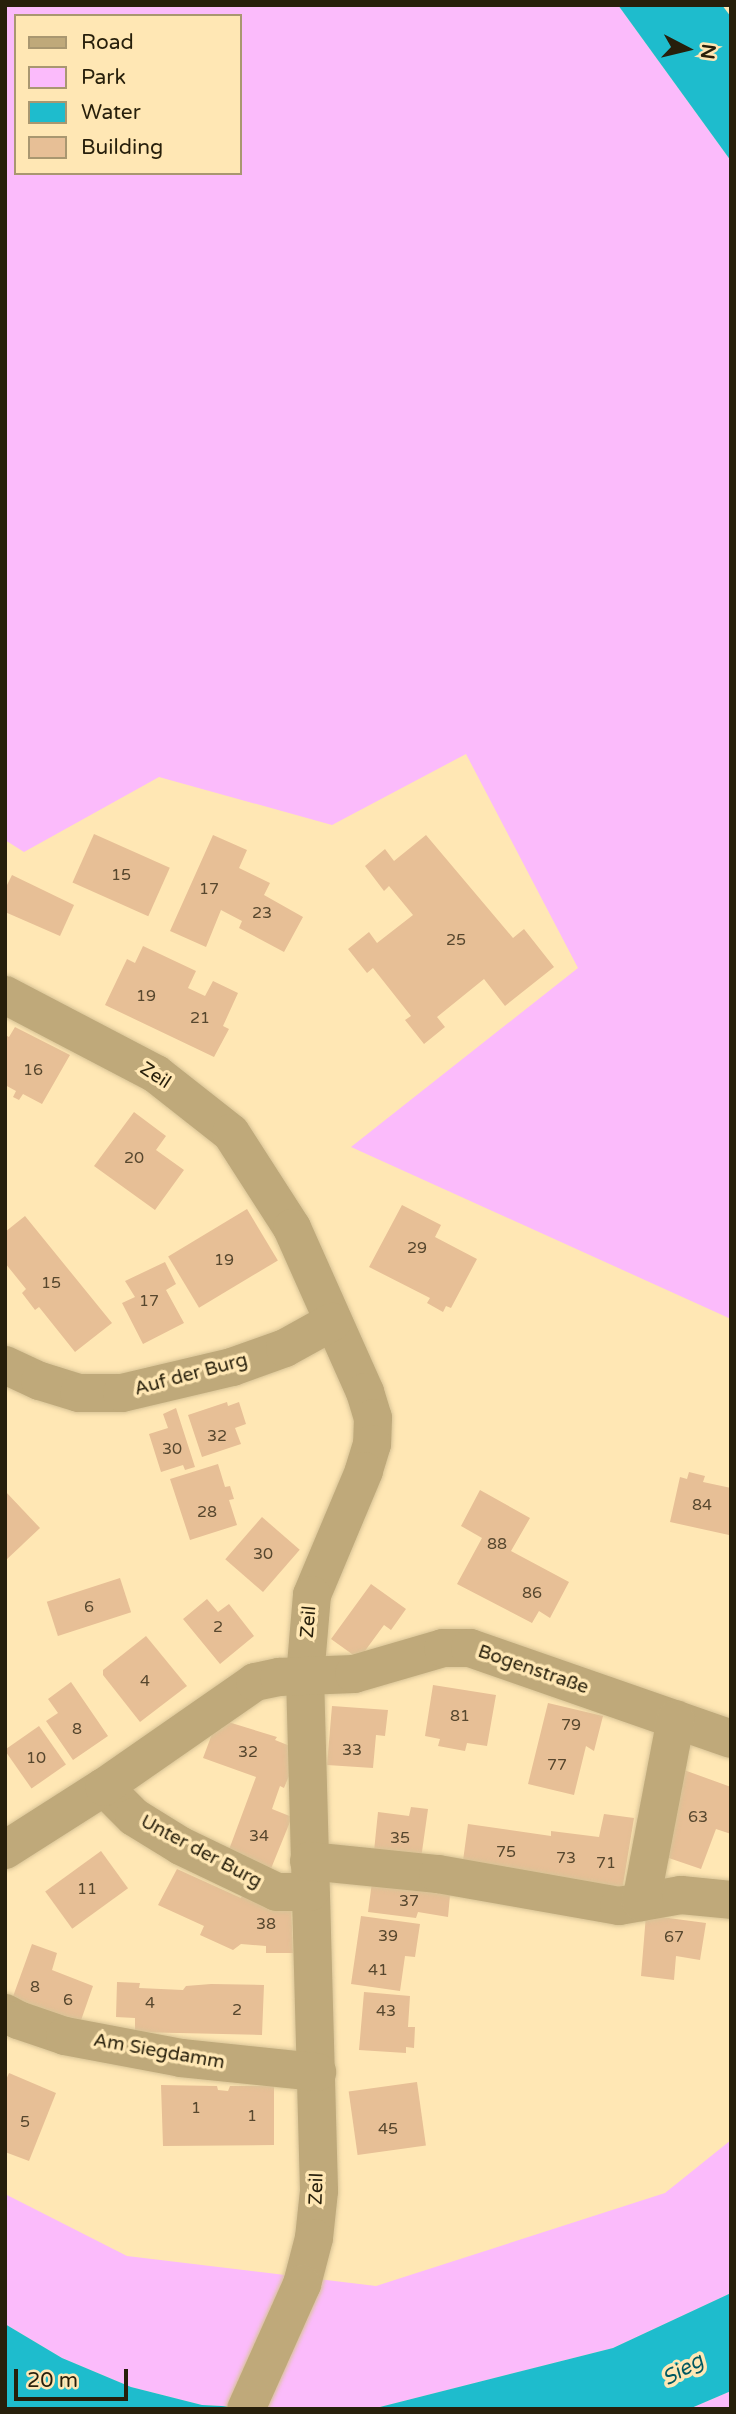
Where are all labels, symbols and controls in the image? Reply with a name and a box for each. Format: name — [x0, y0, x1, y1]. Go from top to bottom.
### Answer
legend — [14, 14, 242, 175]
north arrow — [652, 14, 722, 84]
text: Road — [81, 30, 134, 55]
text: N — [696, 43, 720, 60]
text: Park — [81, 65, 126, 90]
text: Water — [81, 100, 141, 125]
text: Building — [81, 135, 163, 160]
house number: 15 — [111, 865, 131, 885]
house number: 17 — [199, 879, 219, 899]
house number: 23 — [252, 903, 272, 923]
house number: 25 — [446, 930, 466, 950]
house number: 19 — [136, 986, 156, 1006]
house number: 21 — [190, 1008, 210, 1028]
street label: Zeil — [135, 1058, 175, 1094]
house number: 16 — [23, 1060, 43, 1080]
house number: 20 — [124, 1148, 144, 1168]
house number: 29 — [407, 1238, 427, 1258]
house number: 19 — [214, 1250, 234, 1270]
house number: 15 — [41, 1273, 61, 1293]
house number: 17 — [139, 1291, 159, 1311]
street label: Auf der Burg — [132, 1349, 250, 1401]
house number: 32 — [207, 1426, 227, 1446]
house number: 30 — [162, 1439, 182, 1459]
house number: 84 — [692, 1495, 712, 1515]
house number: 28 — [197, 1502, 217, 1522]
house number: 88 — [487, 1534, 507, 1554]
house number: 30 — [253, 1544, 273, 1564]
house number: 86 — [522, 1583, 542, 1603]
house number: 6 — [84, 1597, 94, 1617]
street label: Zeil — [296, 1605, 322, 1639]
house number: 2 — [213, 1617, 223, 1637]
street label: Bogenstraße — [475, 1640, 591, 1700]
house number: 4 — [140, 1671, 150, 1691]
house number: 81 — [450, 1706, 470, 1726]
house number: 79 — [561, 1715, 581, 1735]
house number: 8 — [72, 1719, 82, 1739]
house number: 33 — [342, 1740, 362, 1760]
house number: 32 — [238, 1742, 258, 1762]
house number: 10 — [26, 1748, 46, 1768]
house number: 77 — [547, 1755, 567, 1775]
house number: 63 — [688, 1807, 708, 1827]
street label: Unter der Burg — [136, 1810, 266, 1894]
house number: 34 — [249, 1826, 269, 1846]
house number: 35 — [390, 1828, 410, 1848]
house number: 75 — [496, 1842, 516, 1862]
house number: 73 — [556, 1848, 576, 1868]
house number: 71 — [596, 1853, 616, 1873]
house number: 11 — [77, 1879, 97, 1899]
house number: 37 — [399, 1891, 419, 1911]
house number: 38 — [256, 1914, 276, 1934]
house number: 39 — [378, 1926, 398, 1946]
house number: 67 — [664, 1927, 684, 1947]
house number: 41 — [368, 1960, 388, 1980]
house number: 8 — [30, 1977, 40, 1997]
house number: 6 — [63, 1990, 73, 2010]
house number: 4 — [145, 1993, 155, 2013]
house number: 2 — [232, 2000, 242, 2020]
house number: 43 — [376, 2001, 396, 2021]
street label: Am Siegdamm — [92, 2029, 226, 2075]
house number: 1 — [191, 2098, 201, 2118]
house number: 1 — [247, 2106, 257, 2126]
house number: 5 — [20, 2112, 30, 2132]
house number: 45 — [378, 2119, 398, 2139]
street label: Zeil — [305, 2172, 329, 2206]
water label: Sieg — [658, 2348, 708, 2392]
scale bar — [18, 2354, 131, 2398]
text: 20 m — [27, 2368, 78, 2393]

